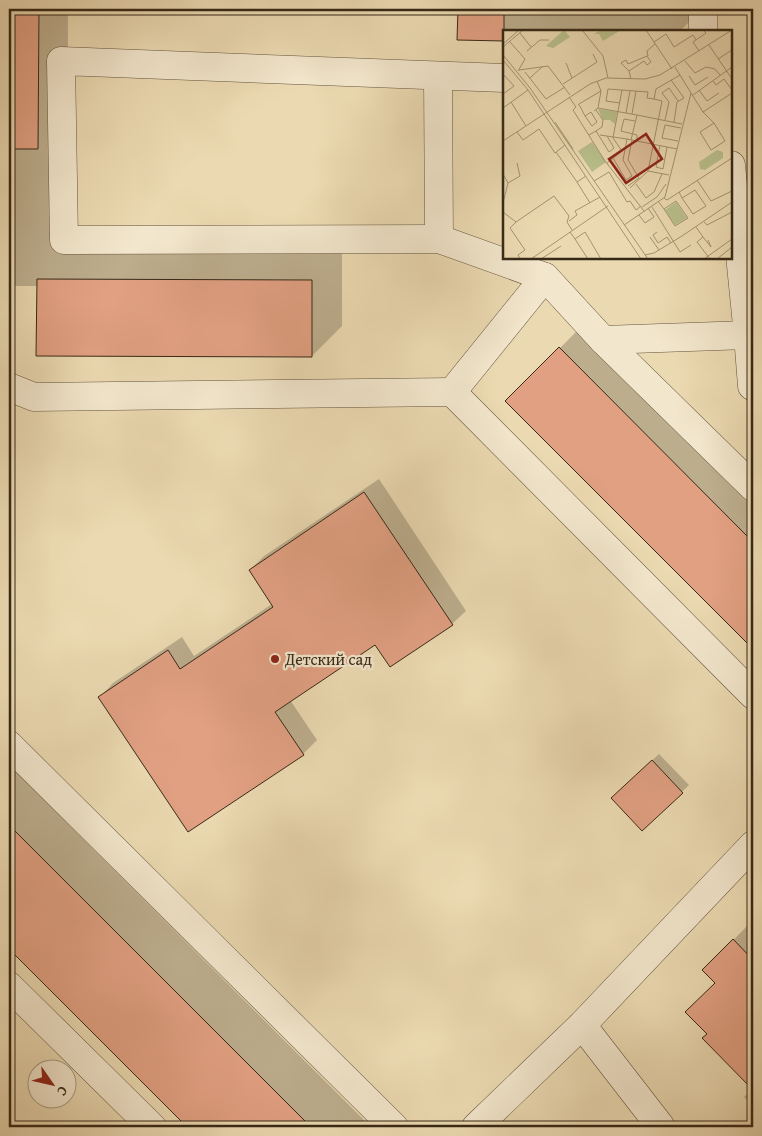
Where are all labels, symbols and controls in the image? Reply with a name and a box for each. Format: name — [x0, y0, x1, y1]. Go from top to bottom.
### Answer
inset map — [503, 30, 732, 259]
place label: Детский сад — [284, 647, 372, 671]
marker: Детский сад — [269, 653, 281, 665]
north arrow — [28, 1058, 78, 1108]
text: С — [52, 1082, 73, 1100]

